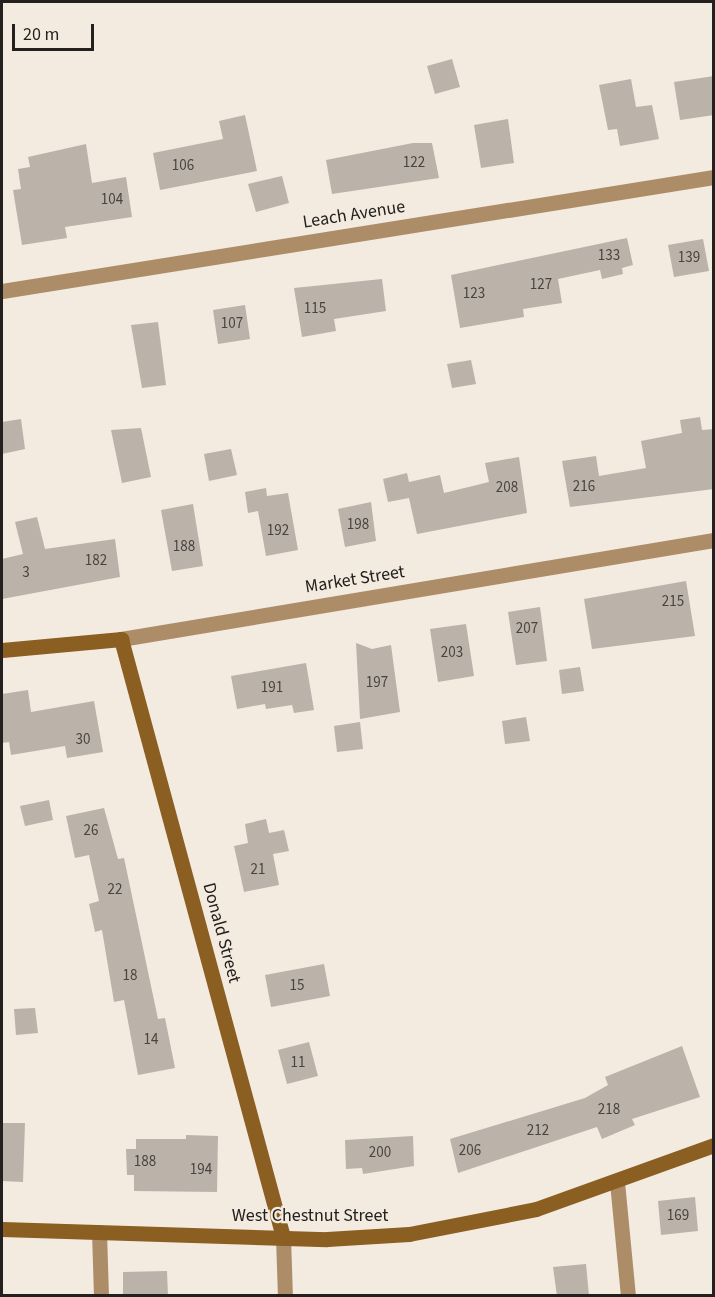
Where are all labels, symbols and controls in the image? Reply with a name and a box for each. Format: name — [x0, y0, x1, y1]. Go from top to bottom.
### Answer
scale bar — [15, 12, 98, 50]
text: 20 m — [23, 22, 59, 47]
house number: 122 — [403, 154, 425, 172]
house number: 106 — [172, 157, 194, 175]
house number: 104 — [101, 191, 123, 209]
street label: Leach Avenue — [301, 196, 407, 234]
house number: 133 — [598, 247, 620, 265]
house number: 139 — [678, 249, 700, 267]
house number: 127 — [530, 276, 552, 294]
house number: 123 — [463, 285, 485, 303]
house number: 115 — [304, 300, 326, 318]
house number: 107 — [221, 315, 243, 333]
house number: 216 — [573, 478, 595, 496]
house number: 208 — [496, 479, 518, 497]
house number: 198 — [347, 516, 369, 534]
house number: 192 — [267, 522, 289, 540]
house number: 188 — [173, 538, 195, 556]
house number: 182 — [85, 552, 107, 570]
street label: Market Street — [304, 561, 406, 599]
house number: 3 — [22, 564, 30, 582]
house number: 215 — [662, 593, 684, 611]
house number: 207 — [516, 620, 538, 638]
house number: 203 — [441, 644, 463, 662]
house number: 197 — [366, 674, 388, 692]
house number: 191 — [261, 679, 283, 697]
house number: 30 — [76, 731, 90, 749]
house number: 26 — [84, 822, 98, 840]
house number: 21 — [251, 861, 265, 879]
street label: Donald Street — [197, 880, 245, 986]
house number: 22 — [108, 881, 122, 899]
house number: 18 — [123, 967, 137, 985]
house number: 15 — [290, 977, 304, 995]
house number: 14 — [144, 1031, 158, 1049]
house number: 11 — [291, 1054, 305, 1072]
house number: 218 — [598, 1101, 620, 1119]
house number: 212 — [527, 1122, 549, 1140]
house number: 206 — [459, 1142, 481, 1160]
house number: 200 — [369, 1144, 391, 1162]
house number: 188 — [134, 1153, 156, 1171]
house number: 194 — [190, 1161, 212, 1179]
street label: West Chestnut Street — [232, 1205, 388, 1227]
house number: 169 — [667, 1207, 689, 1225]

